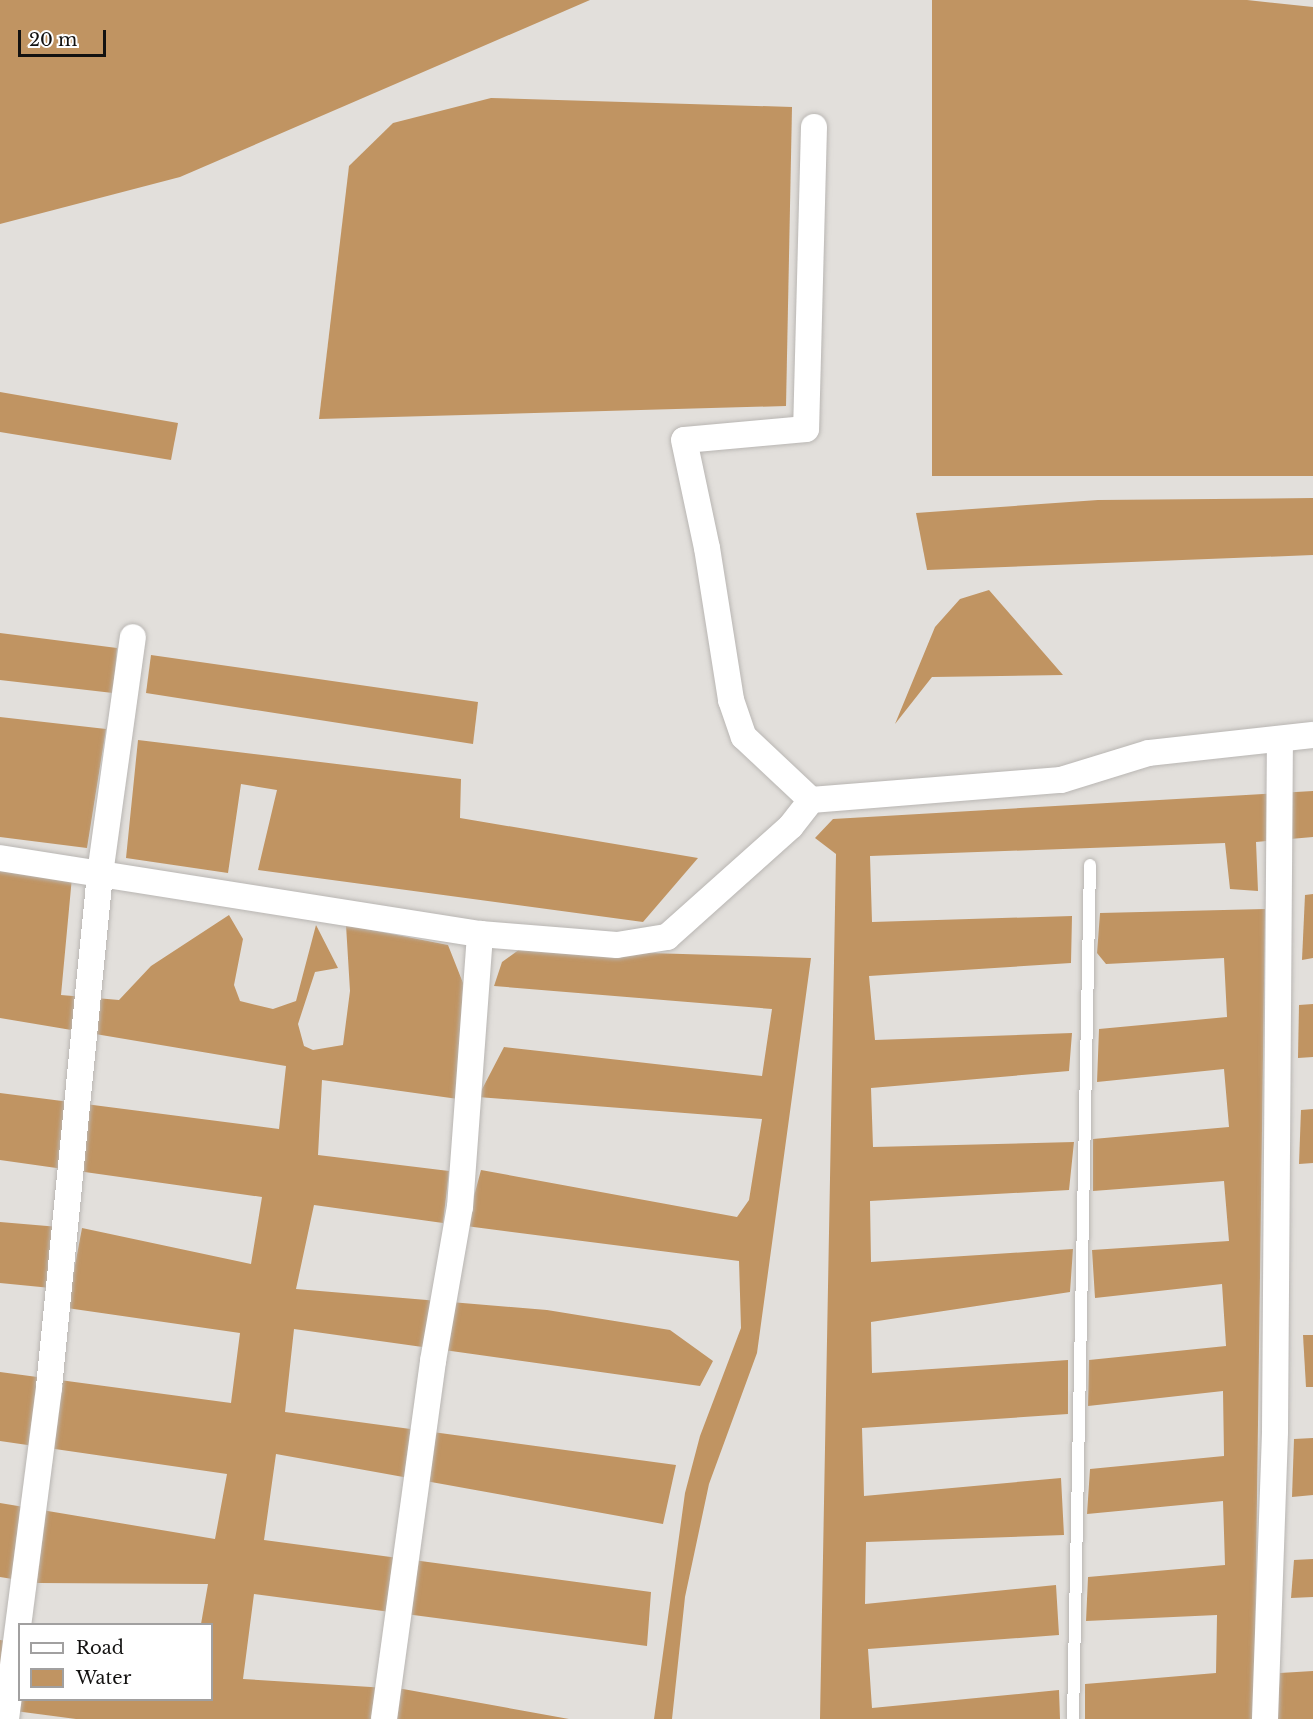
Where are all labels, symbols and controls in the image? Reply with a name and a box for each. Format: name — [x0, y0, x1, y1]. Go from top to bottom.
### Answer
scale bar — [21, 18, 110, 56]
text: 20 m — [29, 29, 77, 51]
legend — [18, 1623, 213, 1701]
text: Road — [76, 1637, 124, 1659]
text: Water — [76, 1667, 131, 1689]

